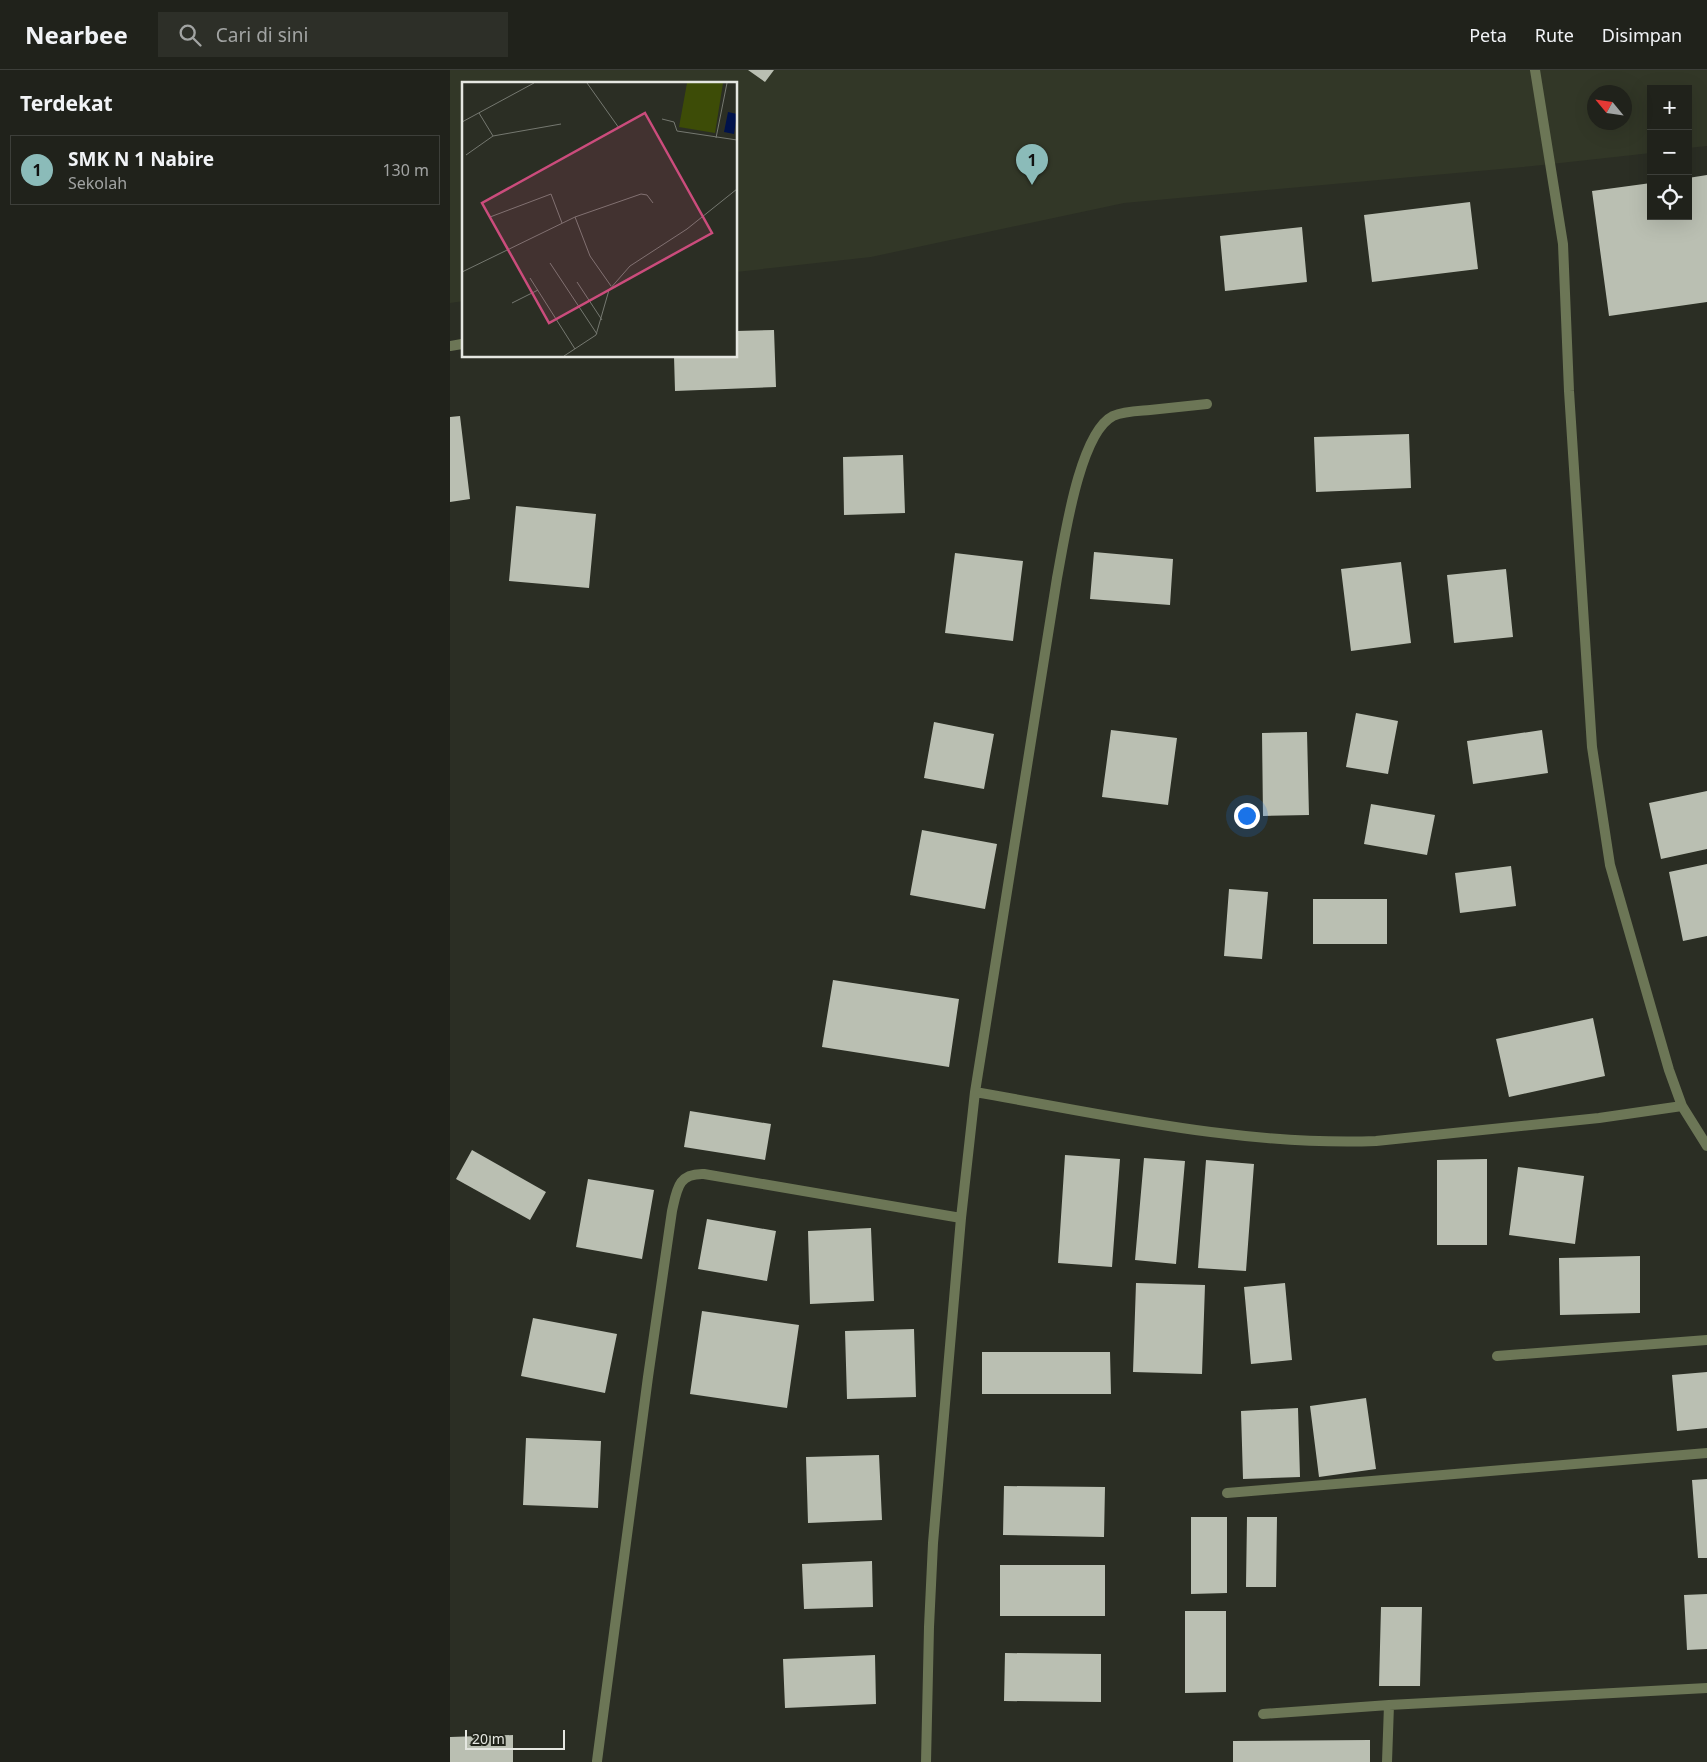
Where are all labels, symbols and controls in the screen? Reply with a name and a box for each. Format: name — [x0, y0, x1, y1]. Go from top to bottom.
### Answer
search box — [158, 12, 508, 57]
text: Nearbee — [25, 18, 128, 51]
icon: search — [176, 21, 204, 49]
text: Cari di sini — [216, 22, 308, 48]
text: Peta — [1469, 23, 1507, 47]
text: Rute — [1535, 23, 1574, 47]
text: Disimpan — [1602, 23, 1682, 47]
inset map — [462, 82, 738, 358]
north arrow — [1587, 85, 1632, 130]
map controls — [1647, 85, 1692, 220]
button: + — [1647, 85, 1692, 130]
text: Terdekat — [20, 89, 113, 117]
button: − — [1647, 130, 1692, 175]
pin: 1 — [1016, 144, 1048, 185]
text: SMK N 1 Nabire — [68, 146, 214, 172]
text: 1 — [32, 159, 42, 181]
text: 130 m — [382, 159, 429, 181]
text: Sekolah — [68, 172, 127, 194]
button: locate — [1647, 175, 1692, 220]
your location — [1234, 803, 1260, 829]
scale bar — [465, 1727, 565, 1750]
text: 20 m — [472, 1729, 505, 1748]

